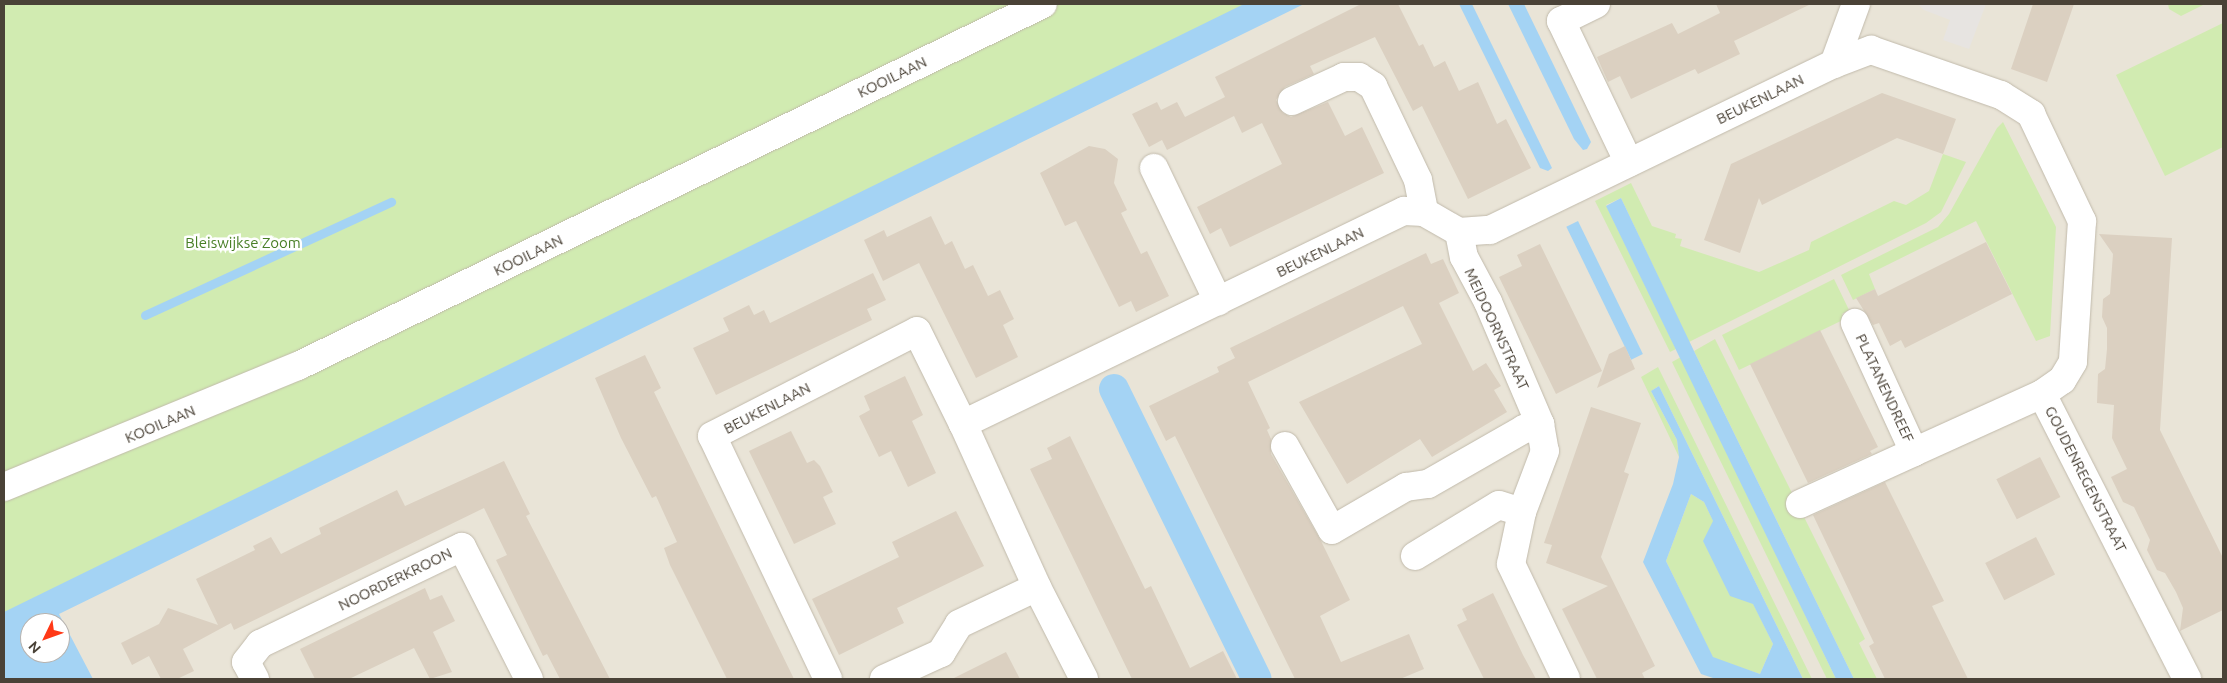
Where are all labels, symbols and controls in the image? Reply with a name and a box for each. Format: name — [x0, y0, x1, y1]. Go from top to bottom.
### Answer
street label: KOOILAAN — [855, 53, 929, 101]
street label: BEUKENLAAN — [1713, 70, 1807, 128]
street label: BEUKENLAAN — [1273, 223, 1367, 281]
street label: KOOILAAN — [491, 231, 565, 279]
park label: Bleiswijkse Zoom — [185, 234, 301, 252]
street label: MEIDOORNSTRAAT — [1461, 265, 1533, 393]
street label: PLATANENDREEF — [1852, 331, 1918, 445]
street label: BEUKENLAAN — [721, 378, 813, 438]
street label: KOOILAAN — [122, 401, 198, 447]
street label: GOUDENREGENSTRAAT — [2041, 403, 2131, 555]
street label: NOORDERKROON — [335, 544, 455, 614]
north arrow — [20, 613, 70, 663]
text: N — [25, 638, 44, 657]

